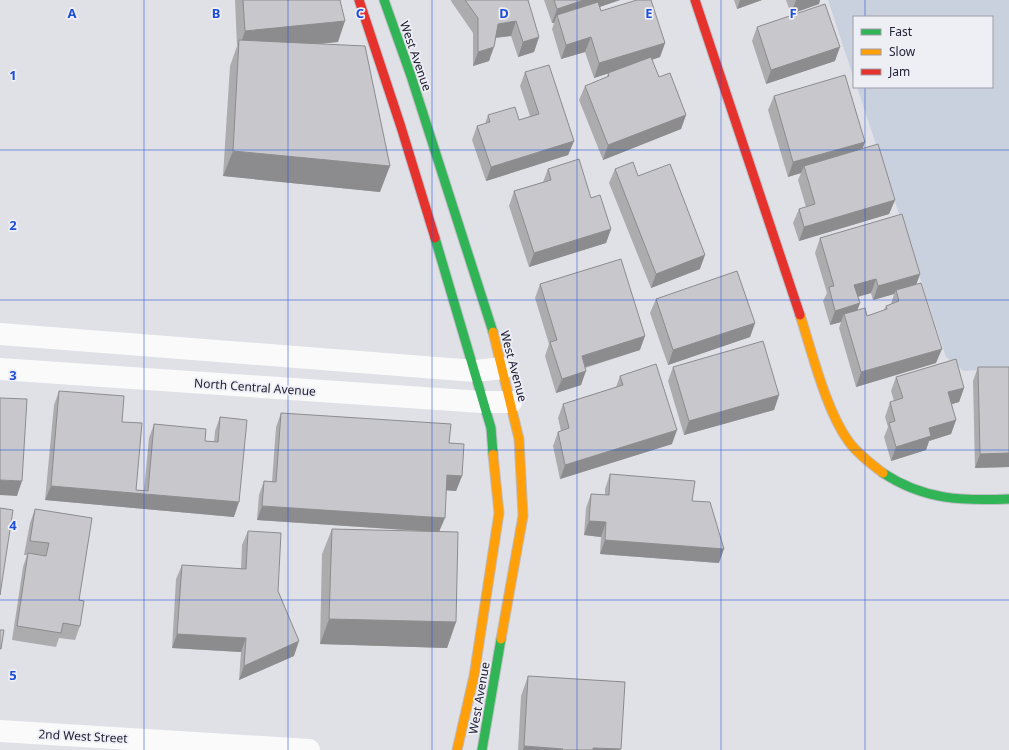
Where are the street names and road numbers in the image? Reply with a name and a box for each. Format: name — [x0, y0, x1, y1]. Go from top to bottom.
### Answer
street label: West Avenue — [396, 19, 436, 94]
street label: West Avenue — [496, 329, 532, 404]
street label: North Central Avenue — [194, 374, 317, 400]
street label: West Avenue — [464, 660, 494, 735]
street label: 2nd West Street — [38, 725, 129, 747]

